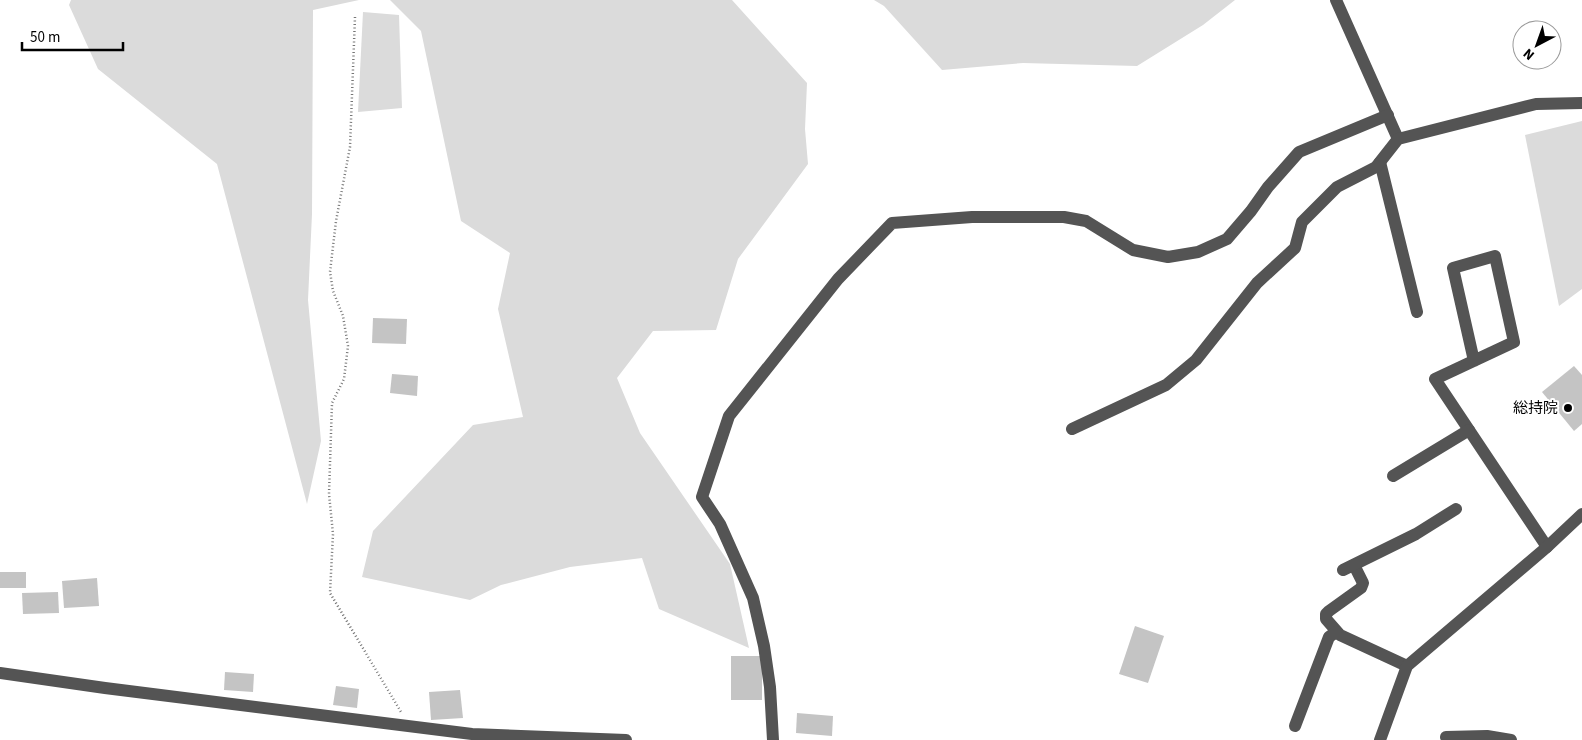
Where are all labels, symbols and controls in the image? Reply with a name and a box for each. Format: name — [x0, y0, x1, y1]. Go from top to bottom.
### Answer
scale bar — [22, 20, 124, 52]
north arrow — [1512, 20, 1562, 70]
text: 50 m — [30, 27, 60, 48]
text: N — [1519, 43, 1539, 65]
place label: 総持院 — [1513, 398, 1558, 419]
marker: 総持院 — [1562, 402, 1574, 414]

